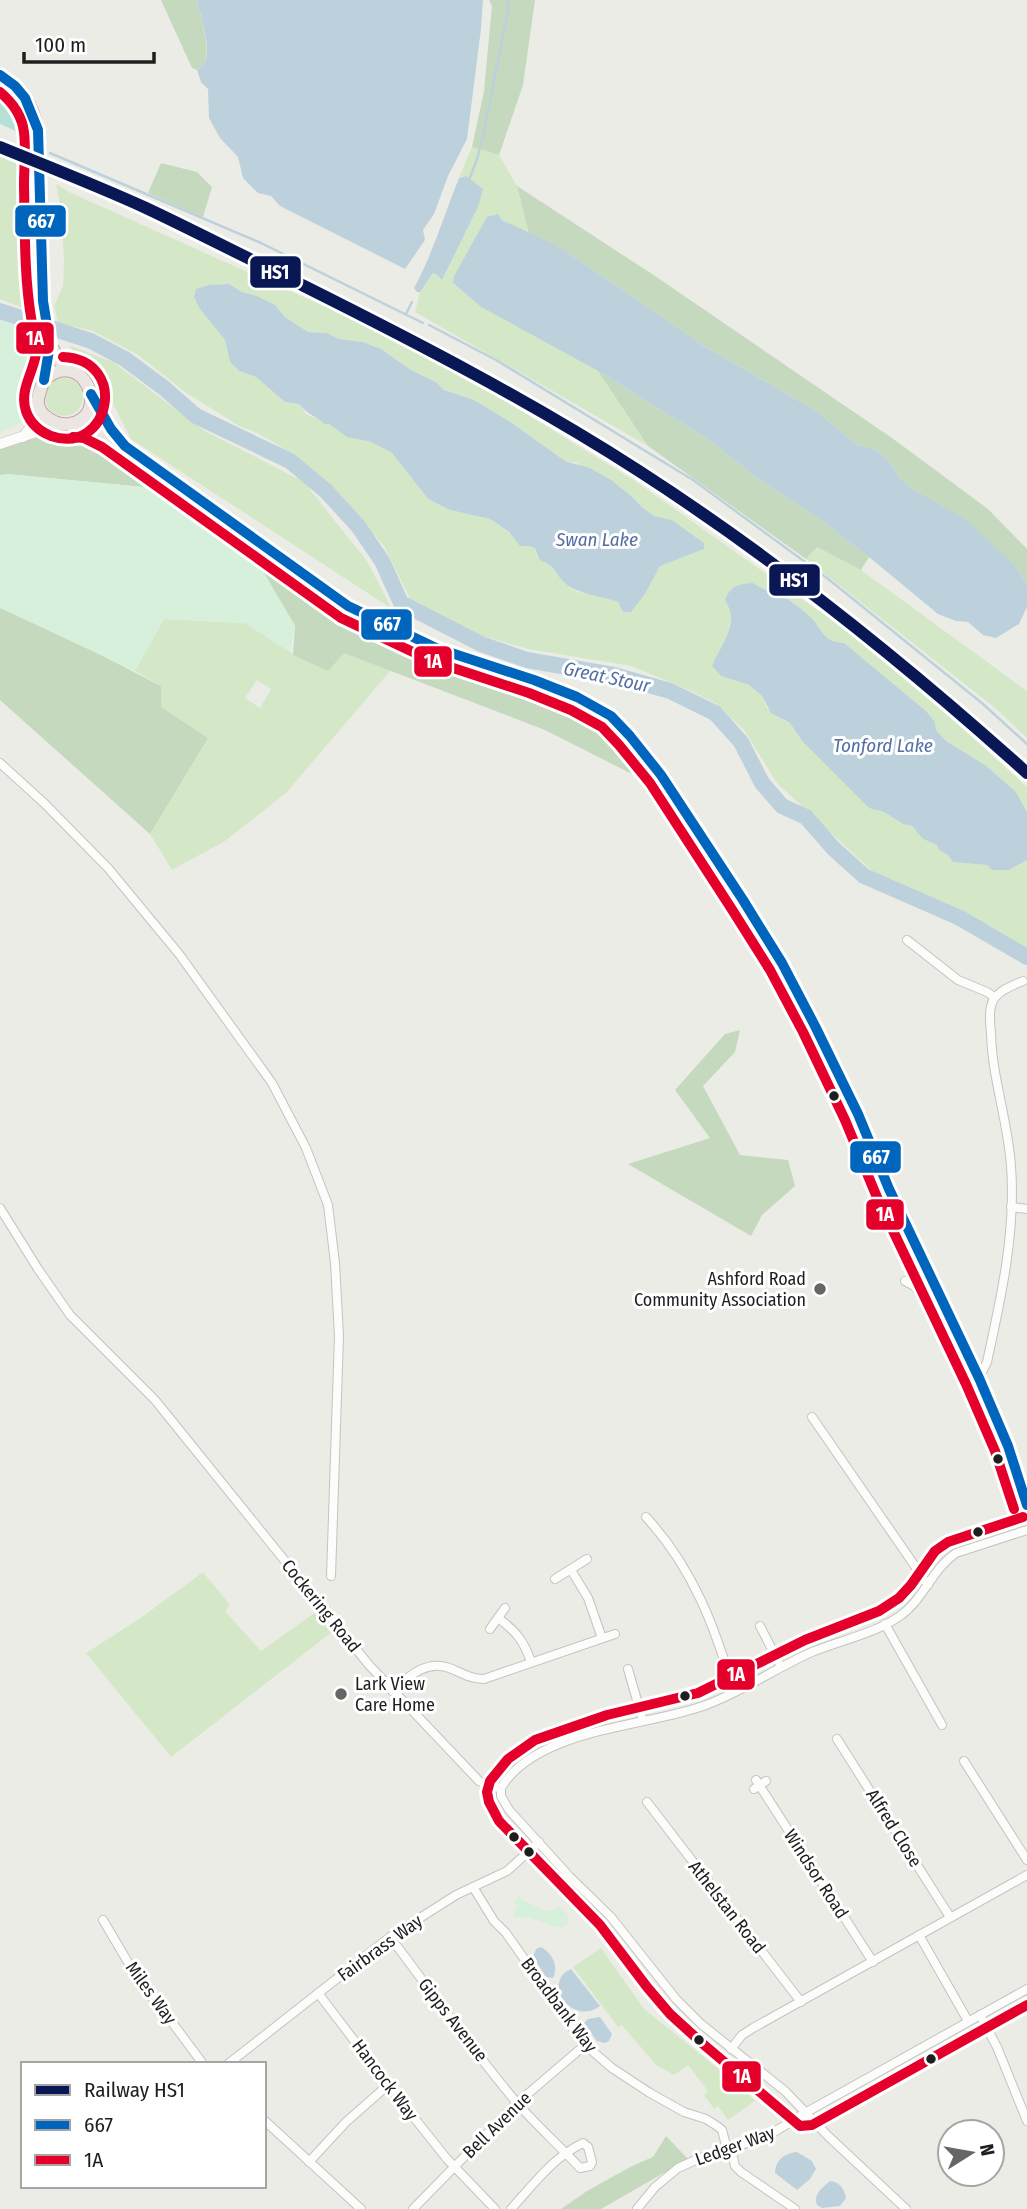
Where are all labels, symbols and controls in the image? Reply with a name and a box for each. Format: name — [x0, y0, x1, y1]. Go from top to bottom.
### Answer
scale bar — [24, 21, 154, 65]
text: 100 m — [35, 32, 86, 58]
line badge: 667 — [14, 204, 67, 238]
text: 667 — [27, 210, 55, 233]
line badge: HS1 — [249, 255, 302, 289]
text: HS1 — [261, 261, 289, 284]
line badge: 1A — [15, 321, 55, 355]
text: 1A — [26, 327, 45, 350]
water label: Swan Lake — [555, 528, 638, 551]
line badge: HS1 — [768, 563, 821, 597]
text: HS1 — [780, 569, 808, 592]
line badge: 667 — [360, 608, 413, 641]
text: 667 — [373, 613, 401, 636]
line badge: 1A — [413, 645, 453, 678]
text: 1A — [424, 650, 443, 673]
water label: Great Stour — [562, 657, 654, 698]
water label: Tonford Lake — [833, 734, 933, 757]
unlabelled marker — [827, 1089, 841, 1103]
line badge: 667 — [849, 1140, 902, 1174]
text: 667 — [862, 1146, 890, 1169]
line badge: 1A — [865, 1198, 905, 1231]
text: 1A — [876, 1203, 895, 1226]
place label: Ashford Road Community Association — [634, 1268, 806, 1311]
marker: Ashford Road Community Association — [812, 1281, 828, 1297]
unlabelled marker — [991, 1452, 1005, 1466]
unlabelled marker — [971, 1525, 985, 1539]
street label: Cockering Road — [277, 1555, 365, 1657]
line badge: 1A — [716, 1658, 756, 1691]
text: 1A — [727, 1663, 746, 1686]
place label: Lark View Care Home — [355, 1673, 435, 1716]
marker: Lark View Care Home — [333, 1686, 349, 1702]
unlabelled marker — [678, 1689, 692, 1703]
street label: Alfred Close — [861, 1785, 927, 1871]
street label: Windsor Road — [779, 1825, 853, 1923]
unlabelled marker — [507, 1830, 521, 1844]
unlabelled marker — [522, 1845, 536, 1859]
street label: Athelstan Road — [684, 1856, 770, 1958]
street label: Fairbrass Way — [333, 1910, 427, 1986]
street label: Broadbank Way — [516, 1953, 602, 2057]
street label: Miles Way — [121, 1957, 181, 2029]
street label: Gipps Avenue — [414, 1974, 493, 2066]
unlabelled marker — [692, 2033, 706, 2047]
street label: Hancock Way — [347, 2035, 423, 2125]
unlabelled marker — [924, 2052, 938, 2066]
line badge: 1A — [721, 2060, 762, 2093]
legend — [21, 2062, 266, 2188]
text: 1A — [733, 2065, 752, 2088]
text: Railway HS1 — [84, 2077, 185, 2103]
street label: Bell Avenue — [458, 2087, 536, 2163]
text: 667 — [84, 2112, 113, 2138]
north arrow — [936, 2118, 1006, 2188]
street label: Ledger Way — [692, 2121, 778, 2171]
text: N — [975, 2142, 1000, 2158]
text: 1A — [84, 2147, 103, 2173]

